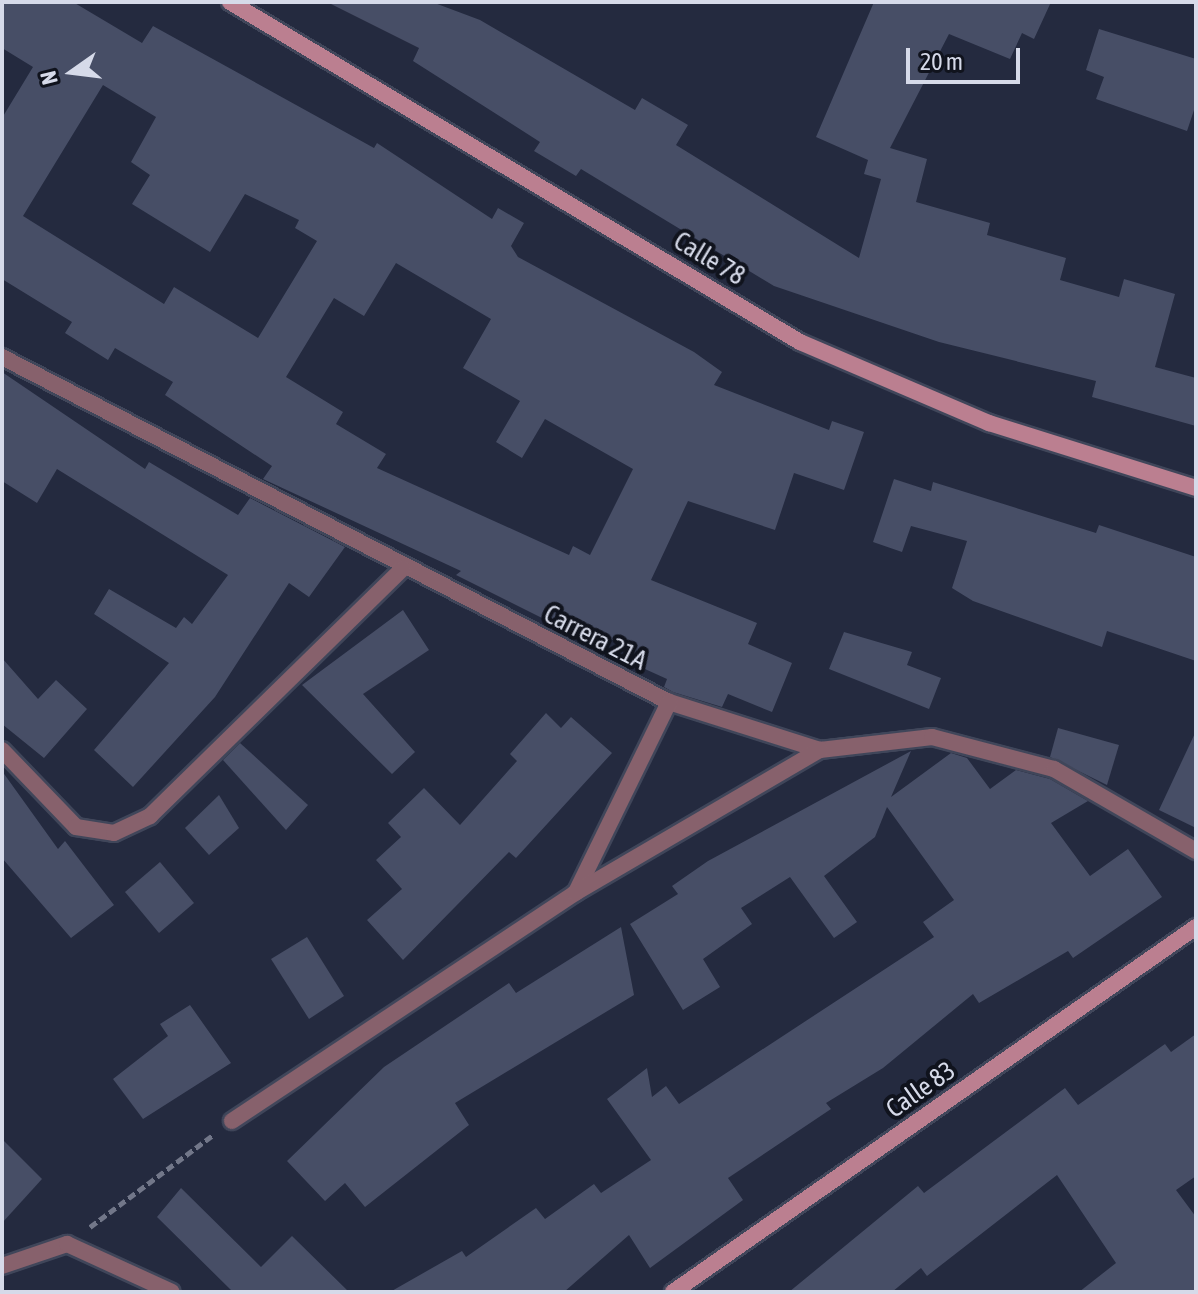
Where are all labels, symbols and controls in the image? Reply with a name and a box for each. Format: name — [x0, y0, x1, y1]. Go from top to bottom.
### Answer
north arrow — [32, 32, 112, 112]
scale bar — [910, 32, 1024, 82]
text: 20 m — [920, 48, 963, 75]
text: N — [35, 68, 63, 87]
street label: Calle 78 — [668, 226, 750, 292]
street label: Carrera 21A — [539, 599, 651, 677]
street label: Calle 83 — [880, 1055, 962, 1125]

